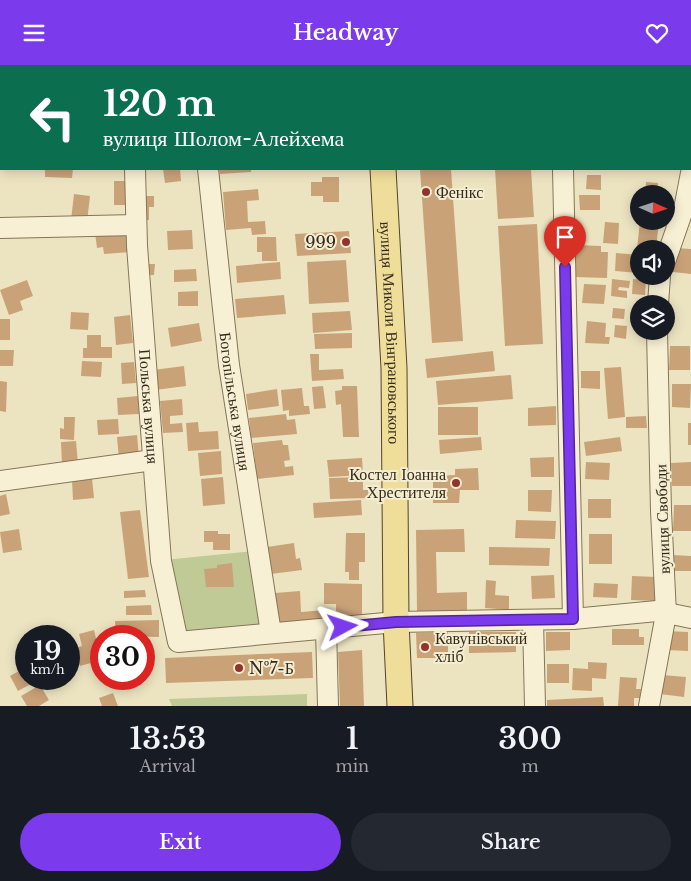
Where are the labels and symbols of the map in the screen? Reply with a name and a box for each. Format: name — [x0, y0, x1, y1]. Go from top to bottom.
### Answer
place label: Фенікс — [436, 182, 483, 202]
north arrow — [630, 185, 675, 230]
marker: Фенікс — [420, 186, 432, 198]
pin — [544, 216, 586, 267]
street label: вулиця Миколи Вінграновського — [376, 221, 405, 444]
place label: 999 — [305, 232, 336, 252]
marker: 999 — [340, 236, 352, 248]
street label: Богопільська вулиця — [216, 331, 256, 473]
street label: Польська вулиця — [135, 348, 164, 465]
street label: вулиця Свободи — [650, 463, 674, 574]
place label: Костел Іоанна Хрестителя — [349, 464, 447, 502]
marker: Костел Іоанна Хрестителя — [450, 477, 462, 489]
position arrow — [316, 600, 368, 652]
speed limit sign: 30 — [90, 625, 155, 690]
place label: Кавунівський хліб — [435, 628, 528, 666]
marker: Кавунівський хліб — [419, 641, 431, 653]
place label: №7-Б — [249, 658, 294, 678]
marker: №7-Б — [233, 662, 245, 674]

